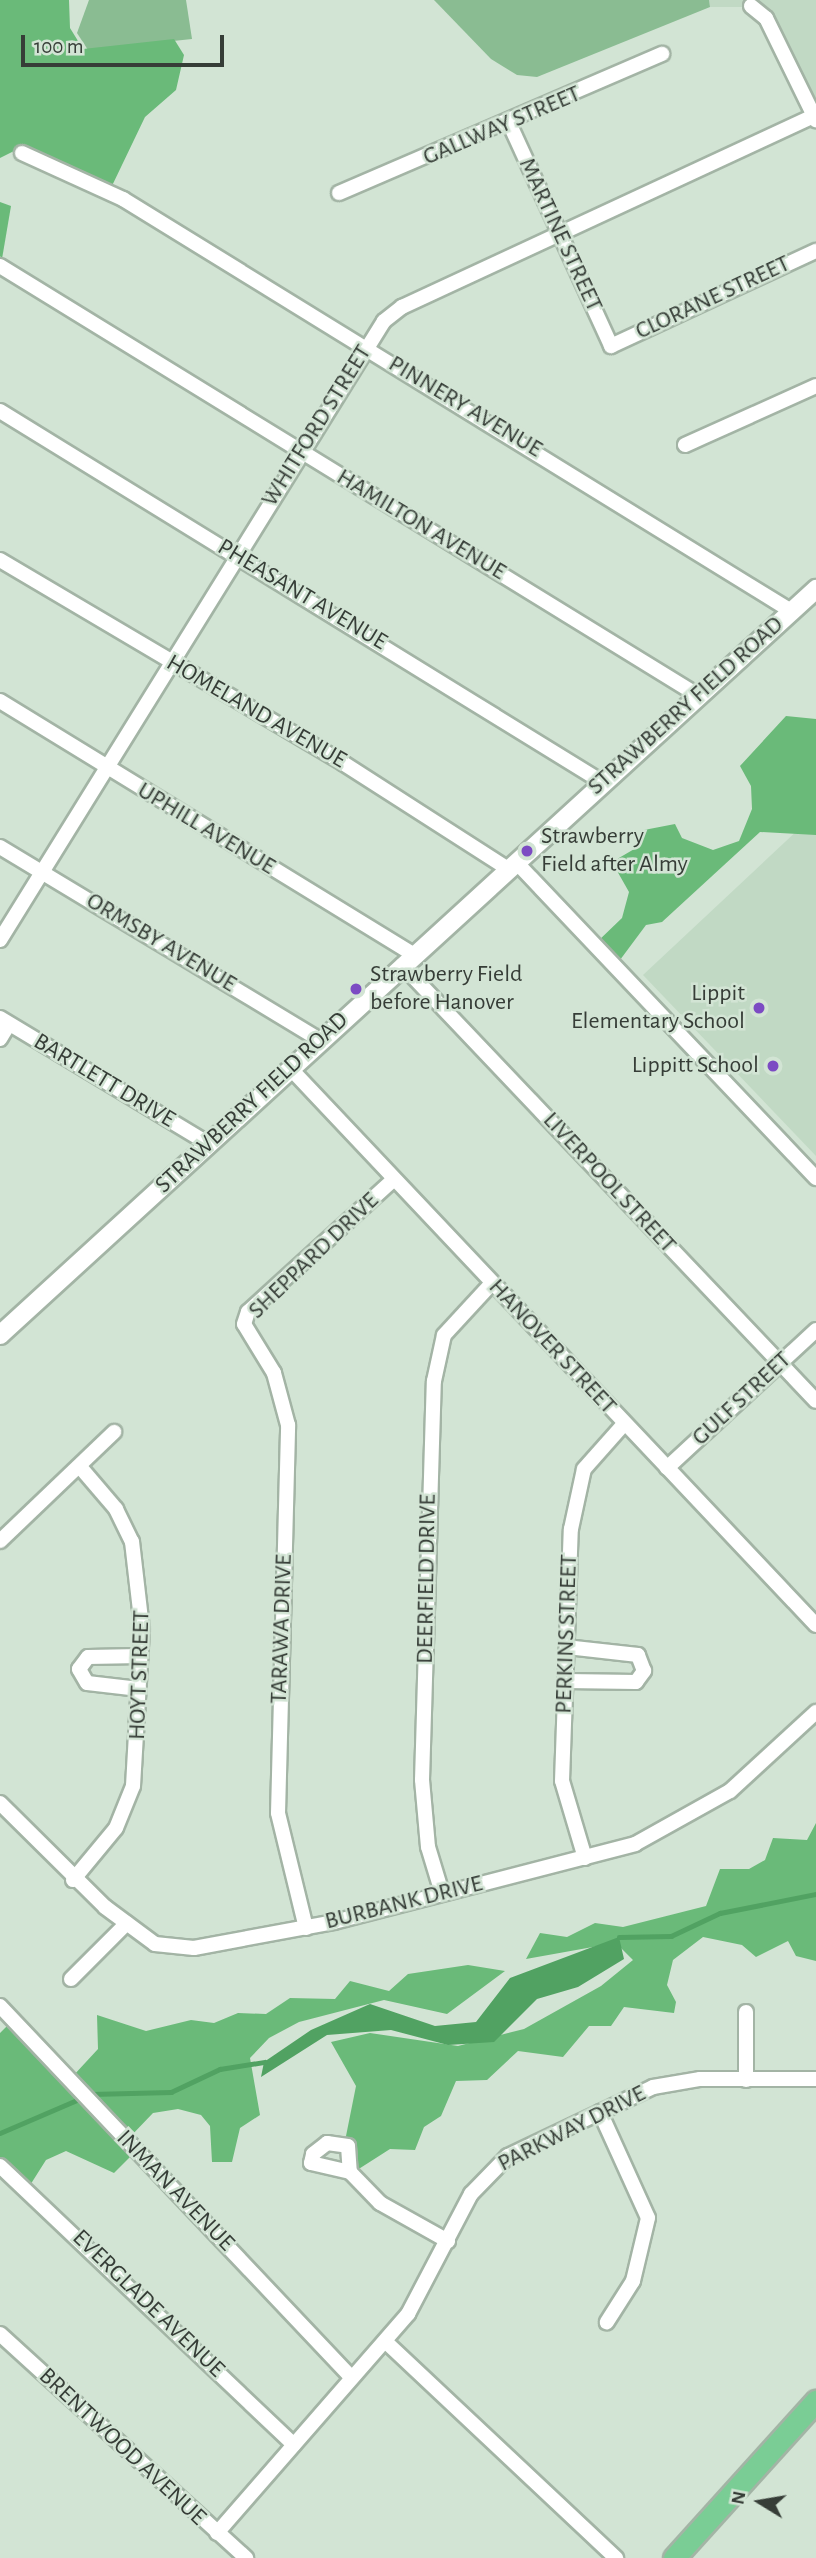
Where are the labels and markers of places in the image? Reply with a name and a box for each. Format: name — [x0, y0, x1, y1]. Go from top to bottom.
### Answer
place label: Strawberry Field after Almy — [541, 823, 688, 879]
marker: Strawberry Field after Almy — [519, 843, 535, 859]
place label: Strawberry Field before Hanover — [370, 961, 522, 1017]
place label: Lippit Elementary School — [571, 980, 745, 1036]
marker: Strawberry Field before Hanover — [348, 981, 364, 997]
marker: Lippit Elementary School — [751, 1000, 767, 1016]
place label: Lippitt School — [632, 1052, 759, 1080]
marker: Lippitt School — [765, 1058, 781, 1074]

